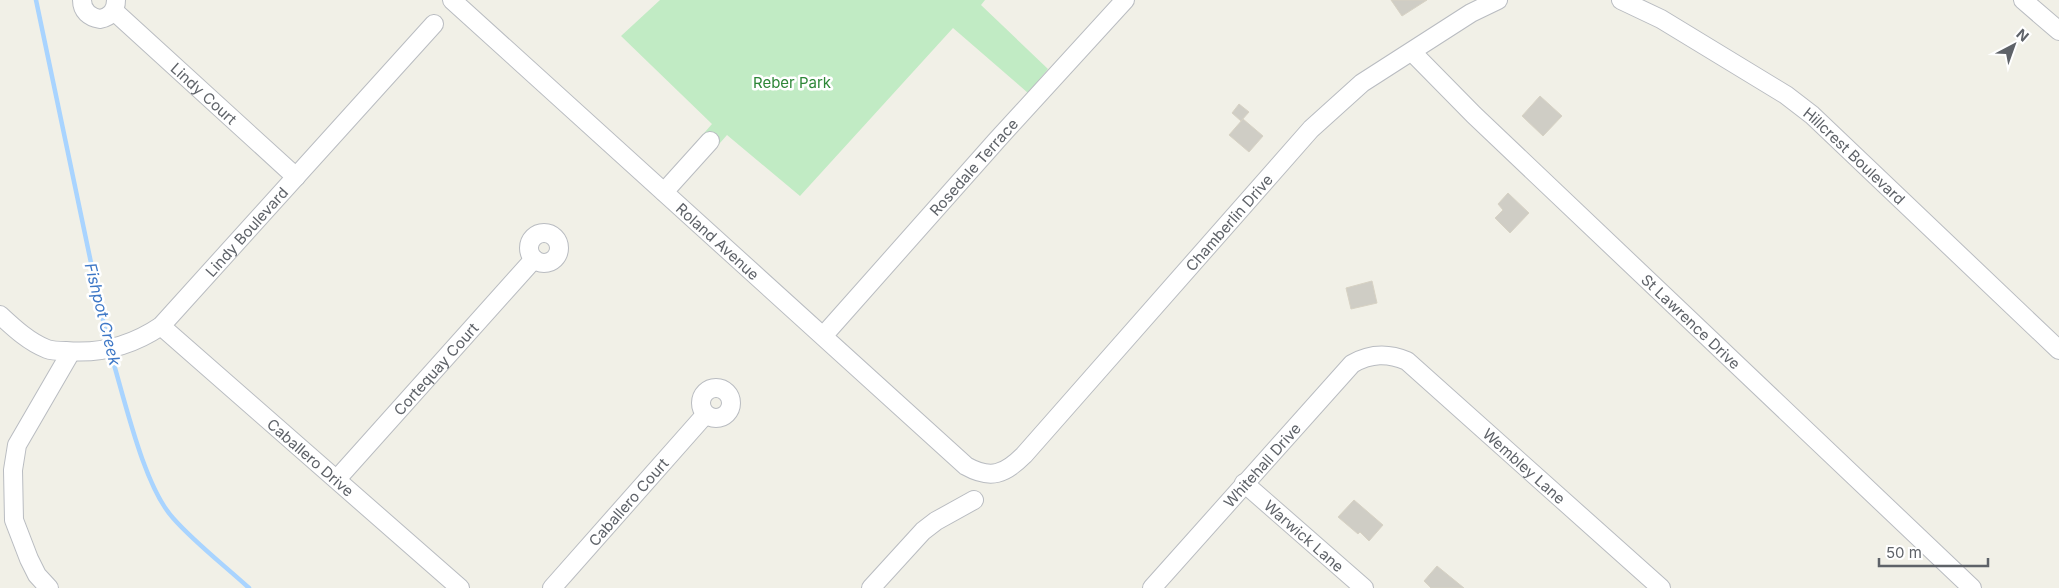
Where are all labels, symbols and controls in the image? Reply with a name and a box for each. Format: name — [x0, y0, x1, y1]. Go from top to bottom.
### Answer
north arrow — [1989, 20, 2039, 70]
text: N — [2013, 25, 2032, 45]
street label: Lindy Court — [167, 58, 241, 128]
park label: Reber Park — [753, 73, 832, 92]
street label: Hillcrest Boulevard — [1800, 103, 1909, 208]
street label: Rosedale Terrace — [925, 114, 1022, 219]
street label: Chamberlin Drive — [1181, 170, 1277, 275]
street label: Lindy Boulevard — [201, 183, 292, 280]
street label: Roland Avenue — [672, 199, 763, 284]
water label: Fishpot Creek — [81, 261, 125, 368]
street label: St Lawrence Drive — [1638, 270, 1745, 373]
street label: Cortequay Court — [389, 318, 482, 419]
street label: Caballero Drive — [263, 414, 358, 500]
street label: Whitehall Drive — [1219, 419, 1305, 511]
street label: Wembley Lane — [1479, 424, 1570, 508]
street label: Caballero Court — [584, 454, 672, 550]
street label: Warwick Lane — [1260, 496, 1348, 576]
scale bar — [1879, 536, 1988, 568]
text: 50 m — [1886, 543, 1922, 562]

